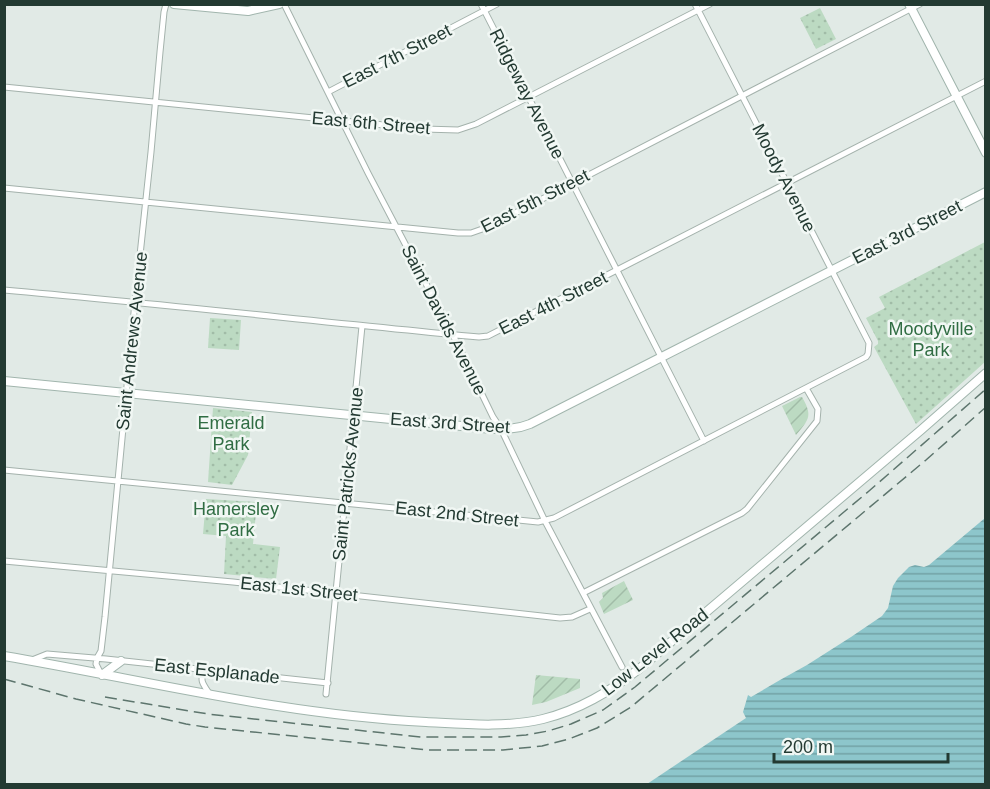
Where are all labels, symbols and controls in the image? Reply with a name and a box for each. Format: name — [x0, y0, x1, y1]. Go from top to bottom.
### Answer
street label: East 7th Street — [339, 20, 455, 92]
street label: Ridgeway Avenue — [485, 25, 569, 163]
street label: East 6th Street — [311, 108, 431, 138]
street label: Moody Avenue — [748, 121, 820, 235]
street label: East 5th Street — [477, 165, 593, 237]
street label: East 3rd Street — [849, 196, 965, 268]
street label: Saint Davids Avenue — [397, 242, 491, 398]
street label: Saint Andrews Avenue — [113, 251, 151, 431]
street label: East 4th Street — [495, 267, 611, 339]
park label: Moodyville Park — [888, 319, 974, 360]
street label: Saint Patricks Avenue — [329, 386, 367, 562]
street label: East 3rd Street — [389, 409, 511, 437]
park label: Emerald Park — [197, 413, 265, 454]
street label: East 2nd Street — [394, 498, 520, 530]
park label: Hamersley Park — [193, 499, 279, 540]
street label: East 1st Street — [239, 573, 359, 605]
street label: Low Level Road — [598, 604, 712, 700]
street label: East Esplanade — [153, 654, 281, 688]
scale bar — [774, 726, 948, 764]
text: 200 m — [783, 737, 833, 757]

